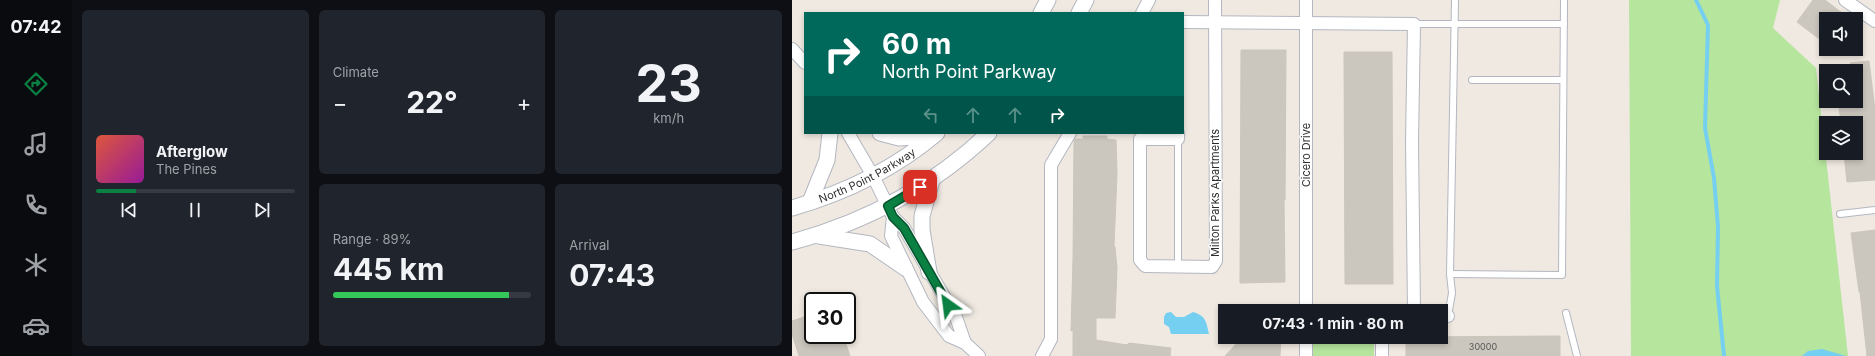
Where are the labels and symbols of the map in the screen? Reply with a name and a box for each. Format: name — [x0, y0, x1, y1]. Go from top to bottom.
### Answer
street label: Cicero Drive — [1299, 123, 1313, 187]
street label: Milton Parks Apartments — [1208, 129, 1222, 257]
street label: North Point Parkway — [817, 145, 918, 206]
pin — [903, 170, 937, 204]
position arrow — [927, 284, 969, 326]
speed limit sign: 30 — [804, 292, 856, 344]
house number: 30000 — [1469, 341, 1497, 352]

